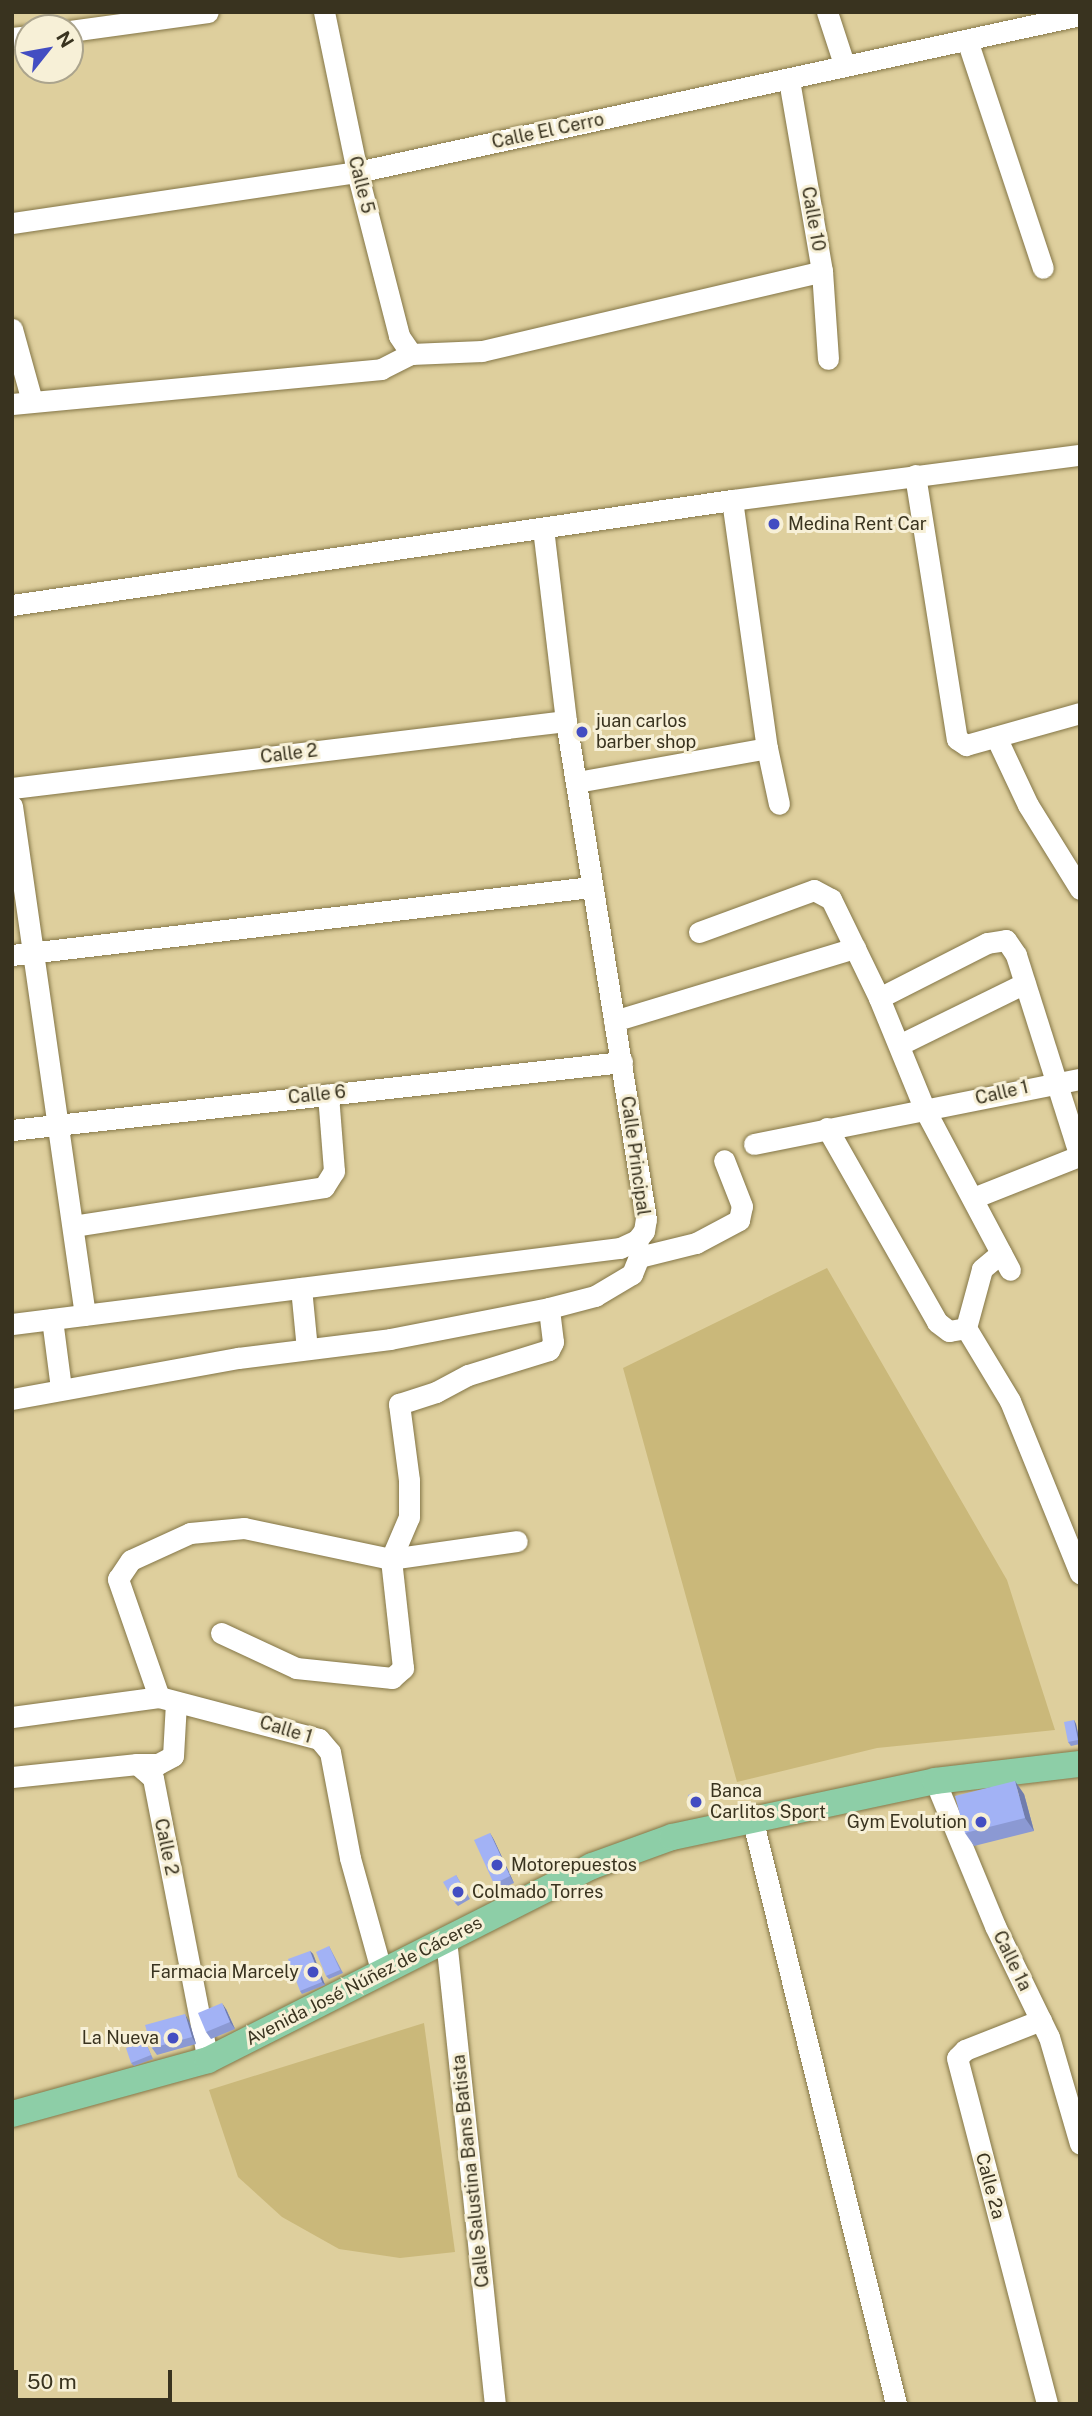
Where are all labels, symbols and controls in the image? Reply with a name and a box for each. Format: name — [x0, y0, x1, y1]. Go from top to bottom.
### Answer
north arrow — [14, 14, 84, 84]
text: N — [52, 27, 79, 51]
street label: Calle El Cerro — [490, 109, 606, 153]
street label: Calle 5 — [343, 154, 379, 216]
street label: Calle 10 — [797, 185, 829, 253]
place label: Medina Rent Car — [788, 513, 927, 535]
marker: Medina Rent Car — [766, 516, 782, 532]
place label: juan carlos barber shop — [596, 711, 696, 754]
marker: juan carlos barber shop — [574, 724, 590, 740]
street label: Calle 2 — [259, 740, 319, 768]
street label: Calle 1 — [973, 1076, 1031, 1110]
street label: Calle 6 — [287, 1081, 347, 1109]
street label: Calle Principal — [616, 1095, 654, 1217]
street label: Calle 1 — [257, 1712, 315, 1748]
place label: Banca Carlitos Sport — [710, 1781, 826, 1824]
marker: Banca Carlitos Sport — [688, 1794, 704, 1810]
place label: Gym Evolution — [847, 1811, 967, 1833]
marker: Gym Evolution — [973, 1814, 989, 1830]
street label: Calle 2 — [149, 1817, 183, 1877]
place label: Motorepuestos — [511, 1854, 637, 1876]
marker: Motorepuestos — [489, 1857, 505, 1873]
place label: Colmado Torres — [472, 1881, 603, 1903]
marker: Colmado Torres — [450, 1884, 466, 1900]
street label: Avenida José Núñez de Cáceres — [242, 1912, 486, 2050]
street label: Calle 1a — [988, 1927, 1036, 1995]
place label: Farmacia Marcely — [150, 1961, 299, 1983]
marker: Farmacia Marcely — [305, 1964, 321, 1980]
place label: La Nueva — [82, 2027, 159, 2049]
marker: La Nueva — [165, 2030, 181, 2046]
street label: Calle Salustina Bans Batista — [448, 2053, 494, 2289]
street label: Calle 2a — [971, 2151, 1009, 2221]
scale bar — [18, 2356, 175, 2400]
text: 50 m — [27, 2369, 77, 2394]

